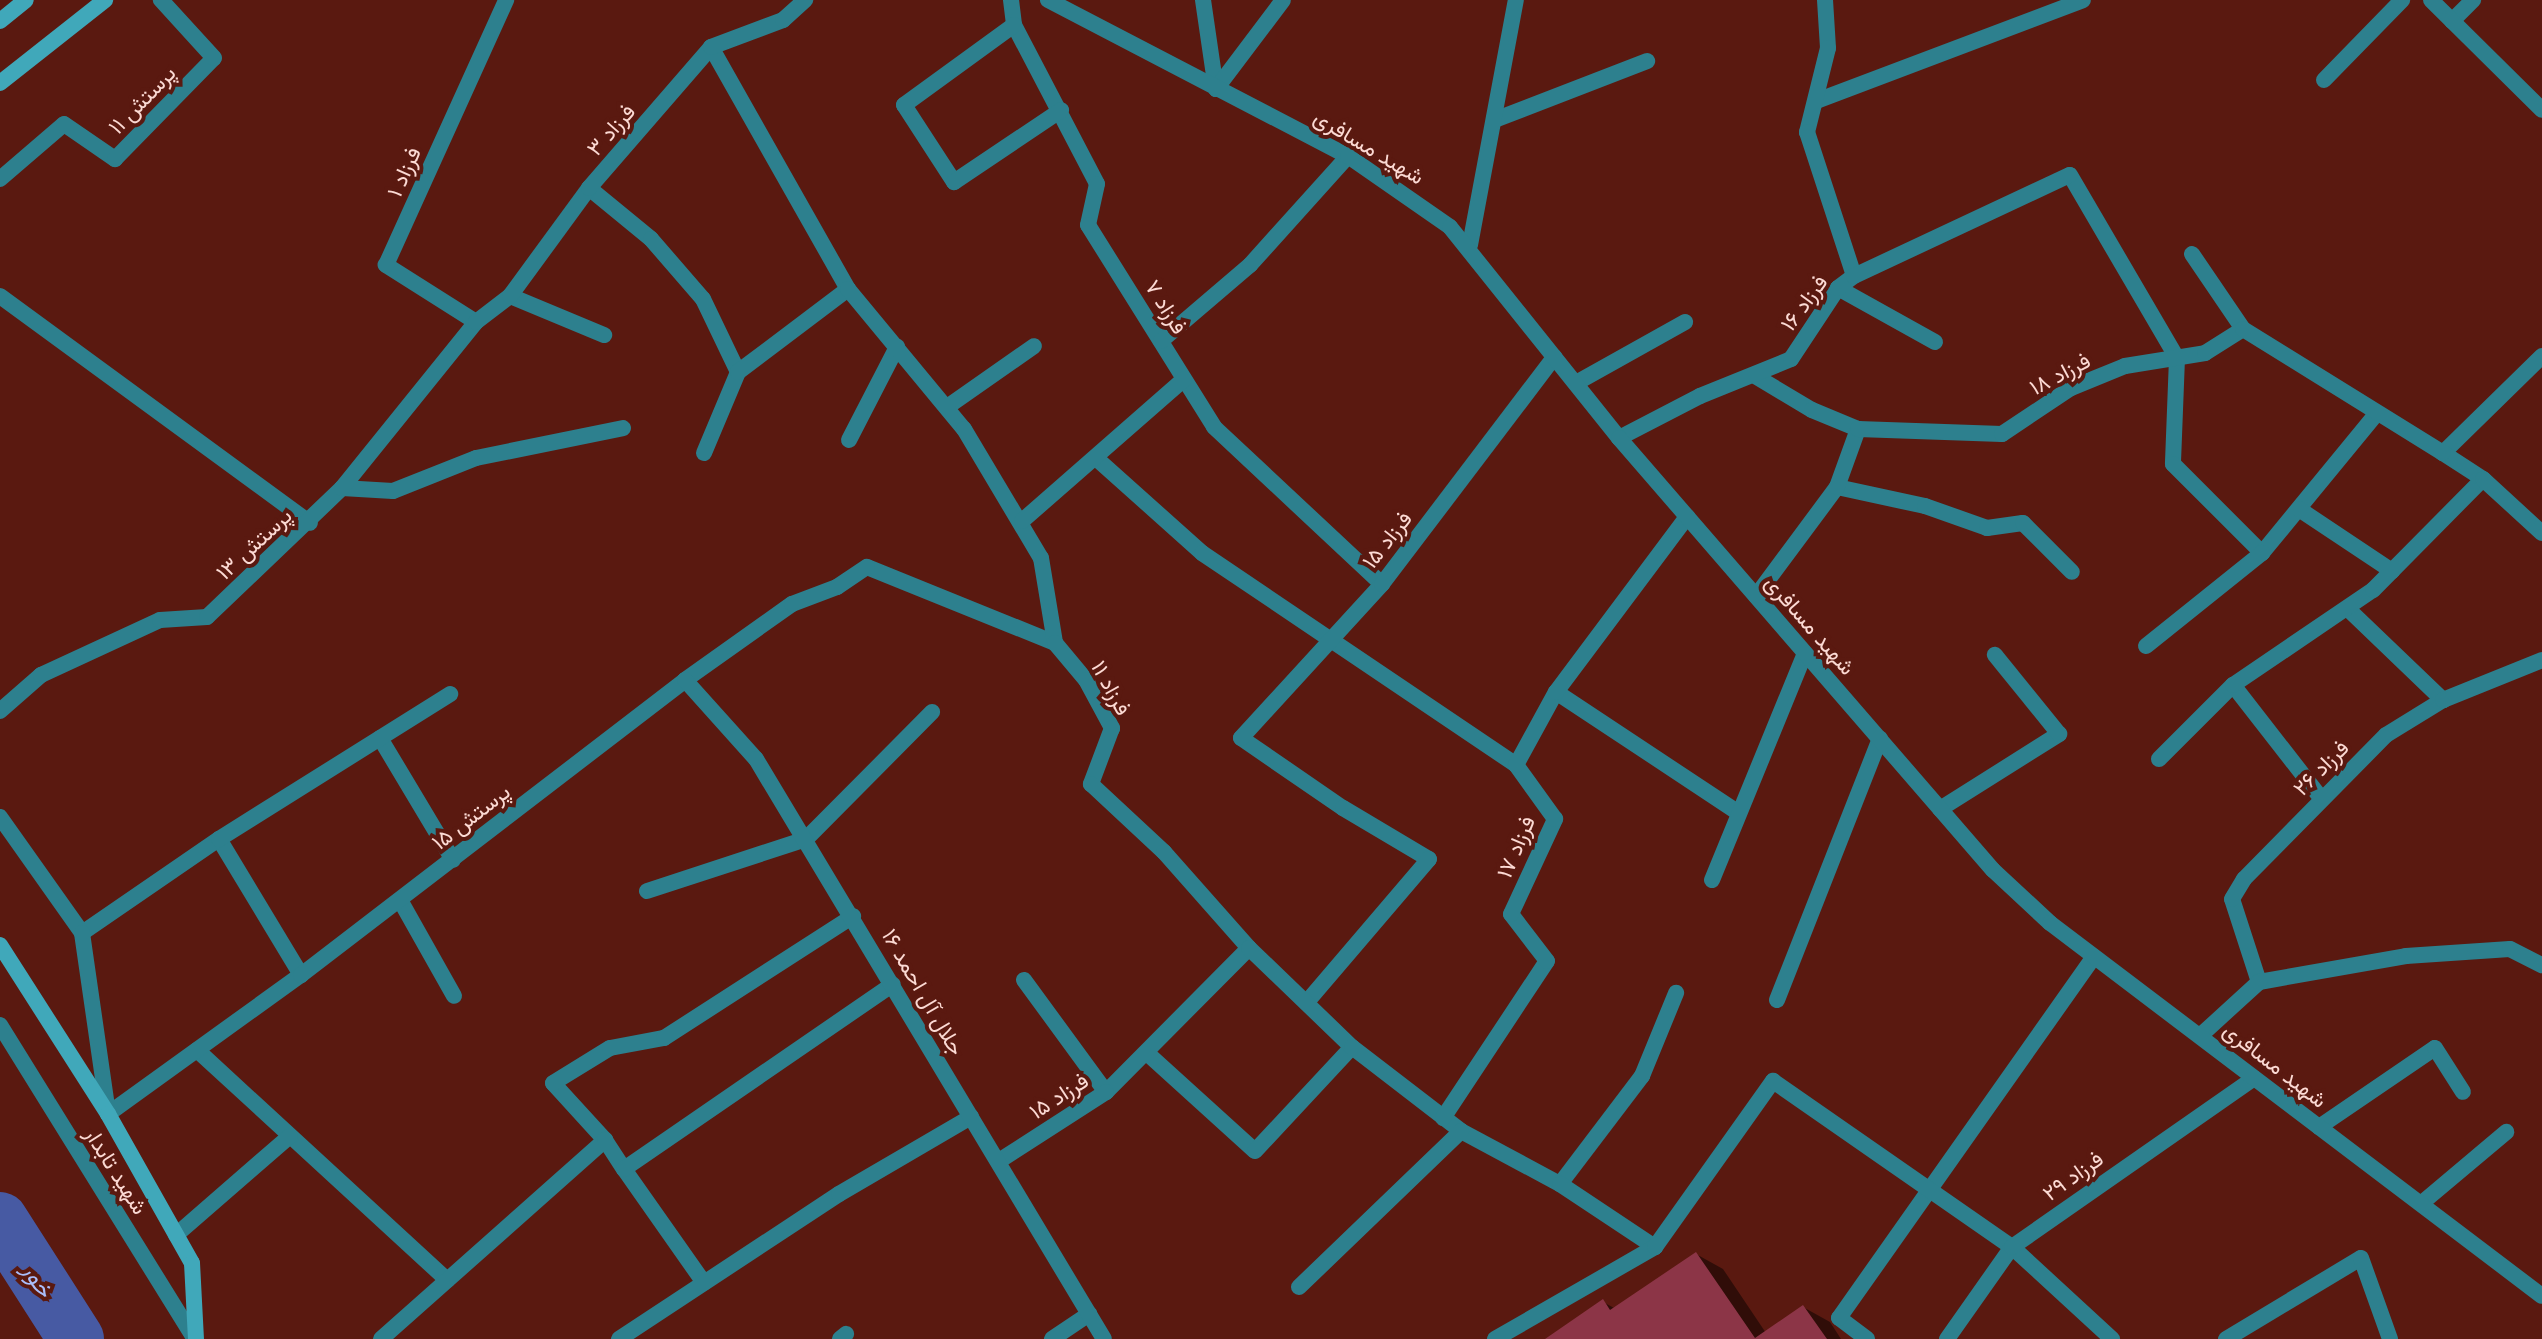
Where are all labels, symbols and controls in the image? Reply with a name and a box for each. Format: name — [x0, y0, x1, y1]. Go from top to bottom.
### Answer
street label: پرستش ۱۱ — [103, 60, 181, 140]
street label: فرزاد ۳ — [581, 99, 641, 161]
street label: شهید مسافری — [1309, 104, 1429, 190]
street label: فرزاد ۱ — [381, 143, 427, 201]
street label: فرزاد ۱۶ — [1775, 270, 1833, 336]
street label: فرزاد ۷ — [1139, 275, 1193, 339]
street label: فرزاد ۱۸ — [2025, 347, 2095, 401]
street label: پرستش ۱۳ — [211, 502, 297, 586]
street label: فرزاد ۱۵ — [1357, 506, 1417, 574]
street label: شهید مسافری — [1759, 570, 1861, 680]
street label: فرزاد ۱۱ — [1085, 656, 1137, 720]
street label: فرزاد ۲۶ — [2288, 735, 2354, 801]
street label: پرستش ۱۵ — [427, 778, 515, 856]
street label: فرزاد ۱۷ — [1491, 812, 1541, 882]
street label: جلال آل احمد ۱۶ — [876, 924, 970, 1060]
street label: شهید مسافری — [2218, 1016, 2332, 1114]
street label: فرزاد ۱۵ — [1025, 1067, 1093, 1125]
street label: شهید تابدار — [79, 1123, 153, 1219]
street label: فرزاد ۲۹ — [2038, 1145, 2108, 1207]
water label: خور — [16, 1257, 60, 1303]

